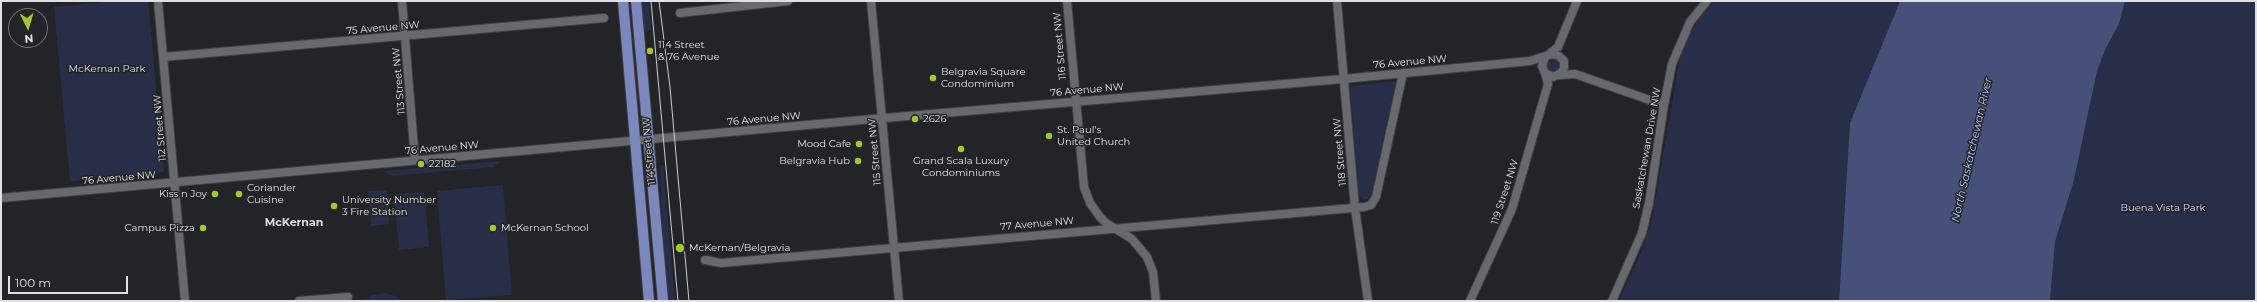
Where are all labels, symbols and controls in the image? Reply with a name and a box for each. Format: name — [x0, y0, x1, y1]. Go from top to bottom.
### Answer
north arrow — [8, 8, 48, 48]
street label: 116 Street NW — [1051, 12, 1069, 80]
street label: 75 Avenue NW — [346, 19, 420, 37]
text: N — [24, 32, 34, 46]
place label: 114 Street & 76 Avenue — [658, 39, 719, 62]
marker: 114 Street & 76 Avenue — [645, 46, 655, 56]
street label: 113 Street NW — [390, 47, 408, 115]
street label: 76 Avenue NW — [1373, 53, 1447, 71]
park label: McKernan Park — [69, 63, 145, 75]
place label: Belgravia Square Condominium — [941, 66, 1026, 90]
marker: Belgravia Square Condominium — [928, 73, 938, 83]
water label: North Saskatchewan River — [1949, 76, 1995, 224]
street label: 76 Avenue NW — [1050, 81, 1124, 99]
street label: Saskatchewan Drive NW — [1630, 87, 1664, 209]
street label: 112 Street NW — [151, 94, 169, 162]
street label: 76 Avenue NW — [727, 110, 801, 128]
place label: 2626 — [923, 113, 946, 125]
marker: 2626 — [910, 114, 920, 124]
street label: 114 Street NW — [640, 116, 658, 186]
street label: 115 Street NW — [866, 118, 884, 186]
street label: 118 Street NW — [1331, 118, 1349, 186]
place label: St. Paul's United Church — [1057, 124, 1130, 148]
marker: St. Paul's United Church — [1044, 131, 1054, 141]
place label: Mood Cafe — [797, 138, 851, 150]
street label: 76 Avenue NW — [405, 139, 479, 157]
marker: Mood Cafe — [854, 139, 864, 149]
marker: Grand Scala Luxury Condominiums — [956, 144, 966, 154]
place label: Belgravia Hub — [779, 155, 850, 167]
place label: Grand Scala Luxury Condominiums — [913, 155, 1009, 178]
marker: Belgravia Hub — [853, 156, 863, 166]
place label: 22182 — [429, 158, 456, 170]
street label: 119 Street NW — [1489, 158, 1521, 226]
marker: 22182 — [416, 159, 426, 169]
street label: 76 Avenue NW — [82, 169, 156, 187]
place label: Coriander Cuisine — [247, 182, 296, 206]
place label: Kiss n Joy — [159, 188, 207, 200]
marker: Kiss n Joy — [210, 189, 220, 199]
marker: Coriander Cuisine — [234, 189, 244, 199]
place label: University Number 3 Fire Station — [342, 194, 436, 218]
marker: University Number 3 Fire Station — [329, 201, 339, 211]
park label: Buena Vista Park — [2120, 202, 2206, 214]
street label: 77 Avenue NW — [1000, 215, 1074, 233]
district label: McKernan — [265, 216, 323, 230]
place label: Campus Pizza — [124, 222, 195, 234]
place label: McKernan School — [501, 222, 589, 234]
marker: Campus Pizza — [198, 223, 208, 233]
marker: McKernan School — [488, 223, 498, 233]
marker: McKernan/Belgravia — [674, 242, 686, 254]
place label: McKernan/Belgravia — [689, 242, 790, 254]
scale bar — [10, 268, 130, 294]
text: 100 m — [15, 275, 51, 290]

